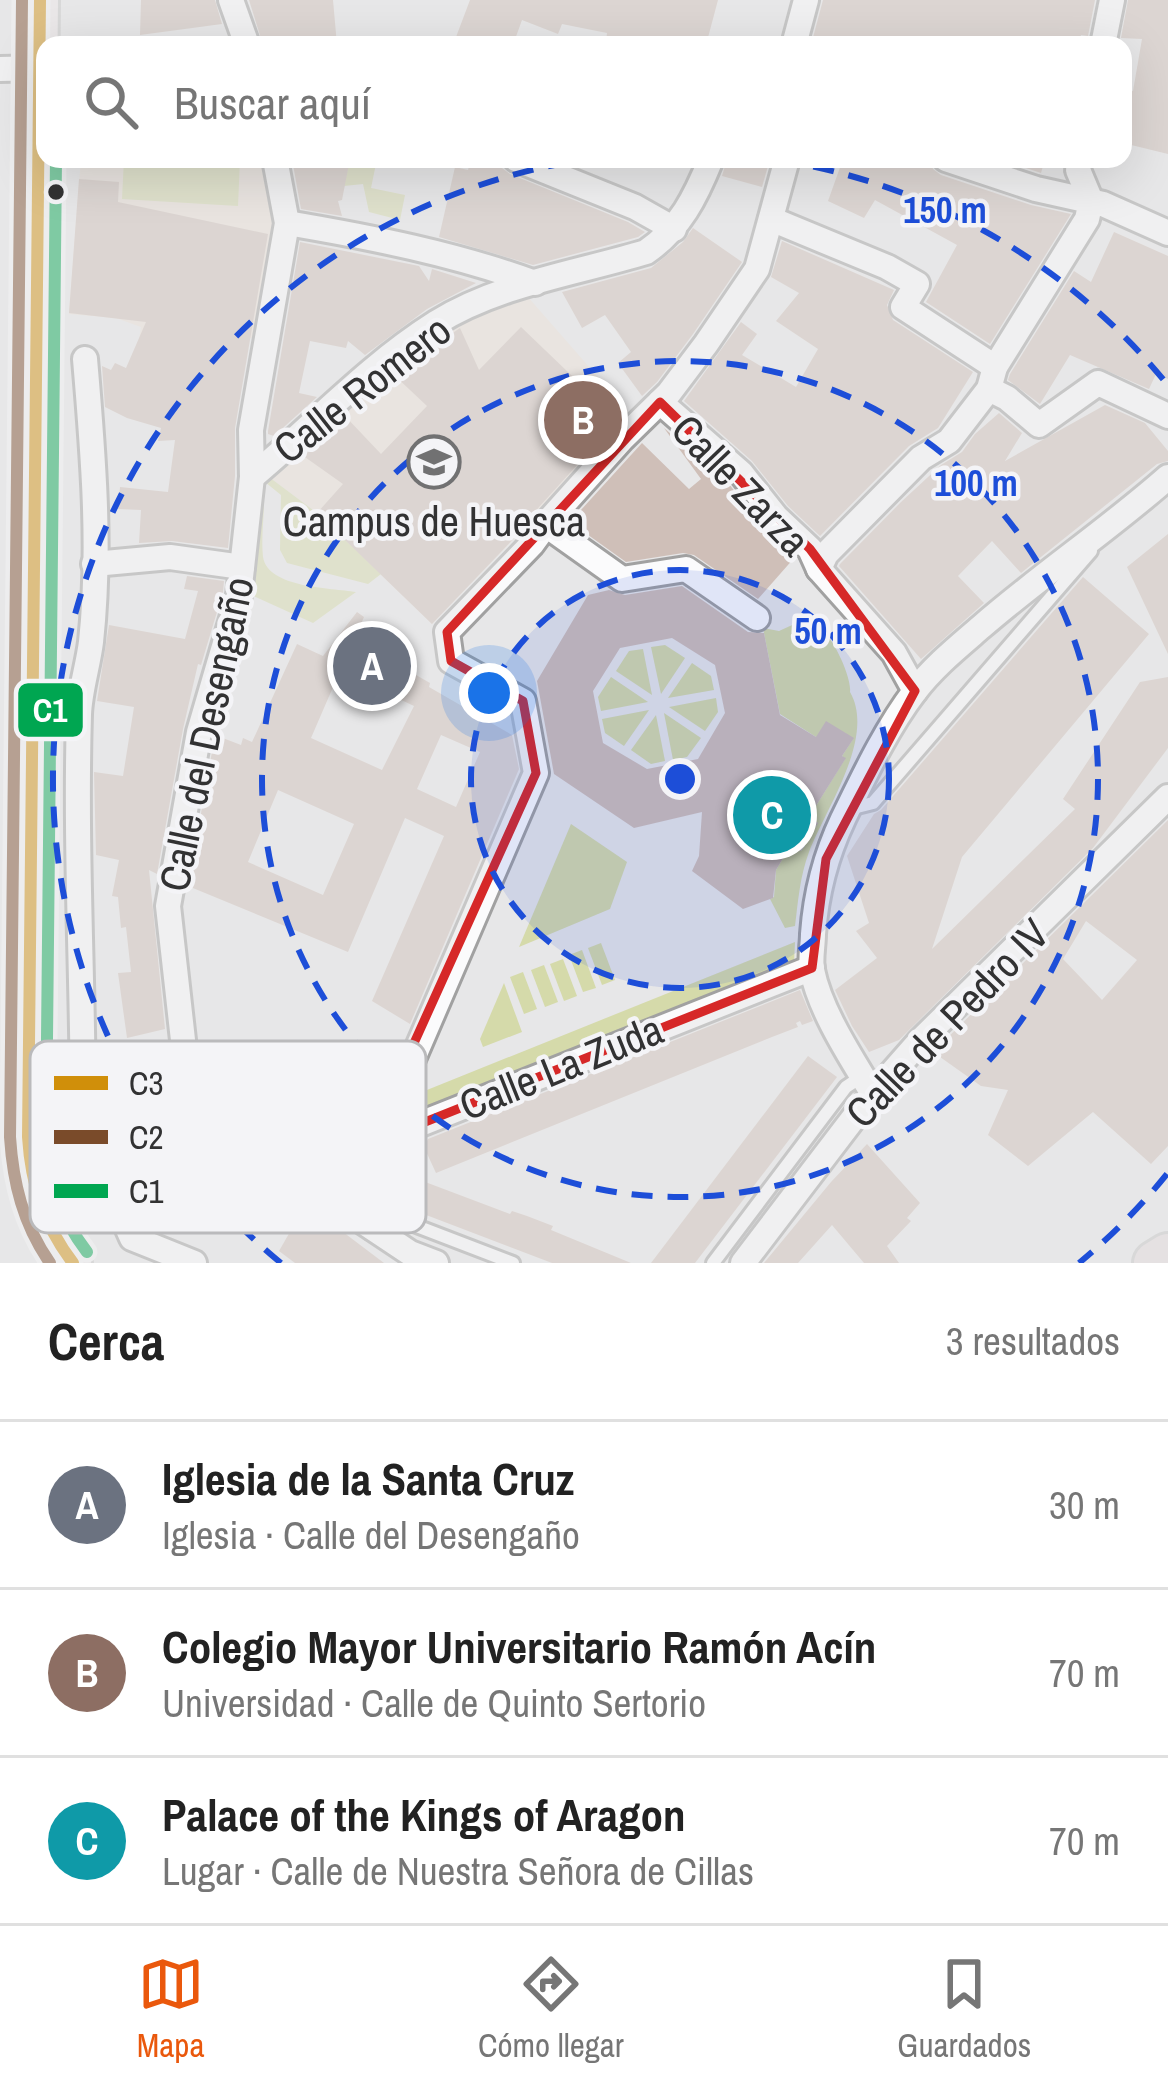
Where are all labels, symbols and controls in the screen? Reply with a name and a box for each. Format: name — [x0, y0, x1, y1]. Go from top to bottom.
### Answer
search box — [36, 36, 1132, 168]
icon: search — [78, 69, 144, 135]
text: Buscar aquí — [174, 72, 371, 133]
unlabelled marker — [45, 181, 67, 203]
text: 150 m — [903, 186, 987, 234]
street label: Calle Romero — [262, 302, 462, 476]
pin: B — [544, 375, 622, 465]
street label: Calle Zarza — [660, 402, 822, 568]
school or university icon: Campus de Huesca — [406, 434, 462, 490]
text: 100 m — [934, 459, 1018, 507]
place label: Campus de Huesca — [283, 493, 585, 549]
street label: Calle del Desengaño — [145, 572, 267, 896]
text: 50 m — [794, 607, 862, 655]
pin: A — [333, 621, 411, 711]
your location — [459, 663, 519, 723]
line badge: C1 — [16, 681, 85, 739]
text: C1 — [33, 688, 68, 732]
centre of rings — [659, 758, 701, 800]
pin: C — [733, 770, 811, 860]
street label: Calle de Pedro IV — [833, 906, 1061, 1140]
street label: Calle La Zuda — [451, 1001, 671, 1133]
legend — [30, 1041, 426, 1233]
text: C3 — [129, 1061, 164, 1105]
text: C2 — [129, 1115, 164, 1159]
text: C1 — [129, 1169, 164, 1213]
text: Cerca — [48, 1307, 164, 1376]
text: 3 resultados — [946, 1315, 1120, 1367]
text: Iglesia de la Santa Cruz — [162, 1448, 574, 1509]
text: A — [75, 1479, 99, 1531]
text: 30 m — [1049, 1479, 1120, 1531]
text: Iglesia · Calle del Desengaño — [162, 1509, 580, 1561]
text: Colegio Mayor Universitario Ramón Acín — [162, 1616, 876, 1677]
text: B — [75, 1647, 99, 1699]
text: 70 m — [1049, 1647, 1120, 1699]
text: Universidad · Calle de Quinto Sertorio — [162, 1677, 706, 1729]
text: Palace of the Kings of Aragon — [162, 1784, 686, 1845]
text: C — [75, 1815, 99, 1867]
text: 70 m — [1049, 1815, 1120, 1867]
text: Lugar · Calle de Nuestra Señora de Cillas — [162, 1845, 754, 1897]
tab: Mapa — [137, 1951, 204, 2067]
tab: Cómo llegar — [478, 1951, 624, 2067]
tab: Guardados — [897, 1951, 1031, 2067]

